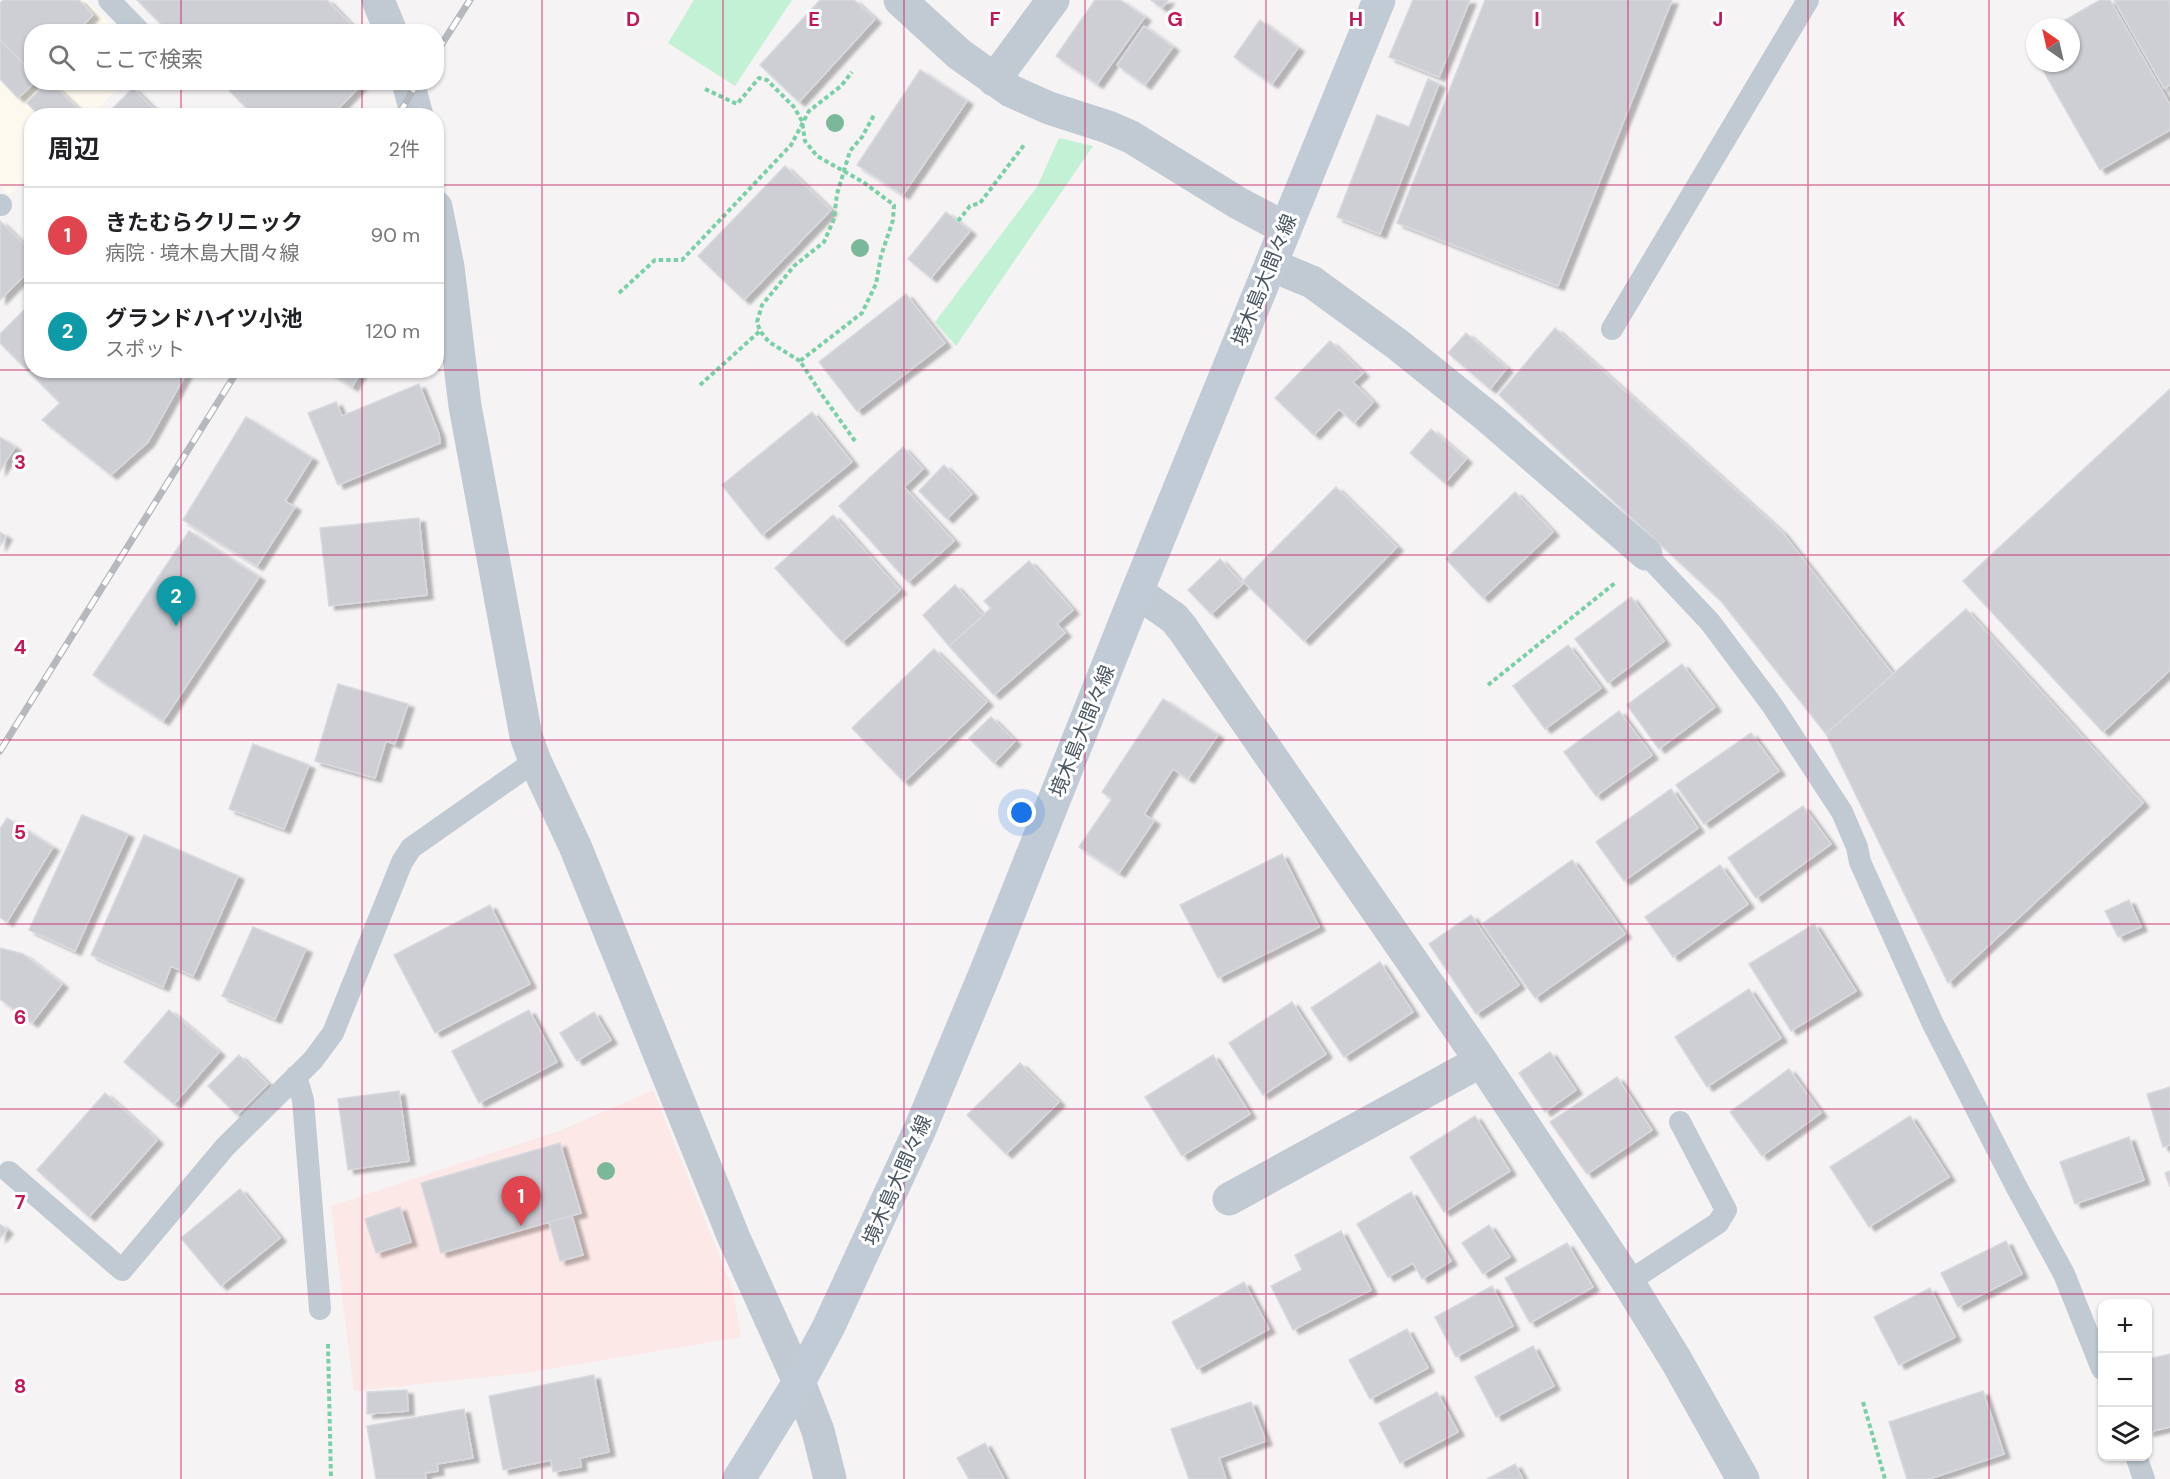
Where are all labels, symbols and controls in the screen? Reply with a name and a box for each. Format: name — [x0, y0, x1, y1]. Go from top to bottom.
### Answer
text: D — [626, 6, 640, 32]
text: E — [808, 6, 820, 32]
text: F — [989, 6, 1001, 32]
text: G — [1167, 6, 1183, 32]
text: H — [1349, 6, 1363, 32]
text: I — [1534, 6, 1540, 32]
text: J — [1713, 6, 1723, 32]
text: K — [1892, 6, 1906, 32]
north arrow — [2026, 18, 2080, 72]
search box — [24, 24, 444, 90]
icon: search — [45, 41, 78, 74]
text: ここで検索 — [93, 45, 203, 74]
text: 周辺 — [48, 132, 100, 166]
text: 2件 — [388, 136, 420, 162]
text: きたむらクリニック — [105, 208, 303, 237]
street label: 境木島大間々線 — [1226, 210, 1302, 350]
text: 1 — [64, 222, 71, 248]
text: 90 m — [371, 222, 420, 248]
text: 病院 · 境木島大間々線 — [105, 240, 300, 266]
text: グランドハイツ小池 — [105, 304, 303, 333]
text: 2 — [62, 318, 73, 344]
text: 120 m — [366, 318, 420, 344]
text: スポット — [105, 336, 185, 362]
text: 3 — [14, 449, 26, 475]
pin: 2 — [156, 576, 195, 626]
text: 4 — [14, 634, 27, 660]
street label: 境木島大間々線 — [1044, 661, 1120, 801]
your location — [1007, 798, 1036, 827]
text: 5 — [14, 819, 26, 845]
text: 6 — [14, 1004, 26, 1030]
street label: 境木島大間々線 — [857, 1111, 937, 1249]
pin: 1 — [502, 1176, 540, 1226]
text: 7 — [15, 1189, 26, 1215]
map controls — [2098, 1299, 2152, 1461]
button: + — [2098, 1299, 2152, 1353]
button: − — [2098, 1353, 2152, 1407]
text: 8 — [14, 1373, 26, 1399]
button: layers — [2098, 1407, 2152, 1461]

